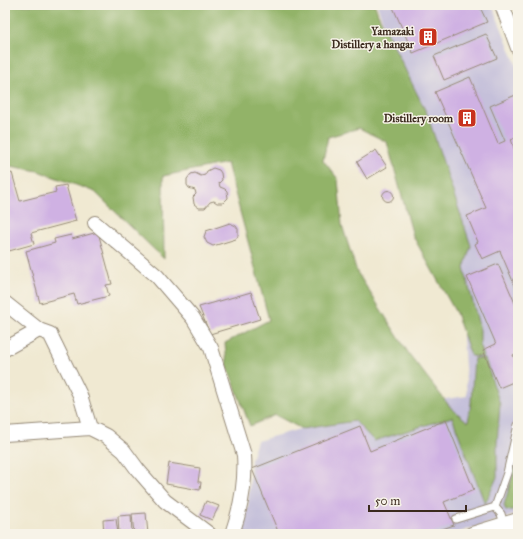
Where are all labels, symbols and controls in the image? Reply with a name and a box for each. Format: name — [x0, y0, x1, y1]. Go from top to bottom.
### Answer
place label: Yamazaki Distillery a hangar — [332, 25, 415, 52]
building icon: Yamazaki Distillery a hangar — [417, 26, 439, 48]
building icon: Distillery room — [456, 107, 478, 129]
place label: Distillery room — [384, 112, 454, 126]
scale bar — [369, 487, 466, 513]
text: 50 m — [375, 494, 400, 508]

